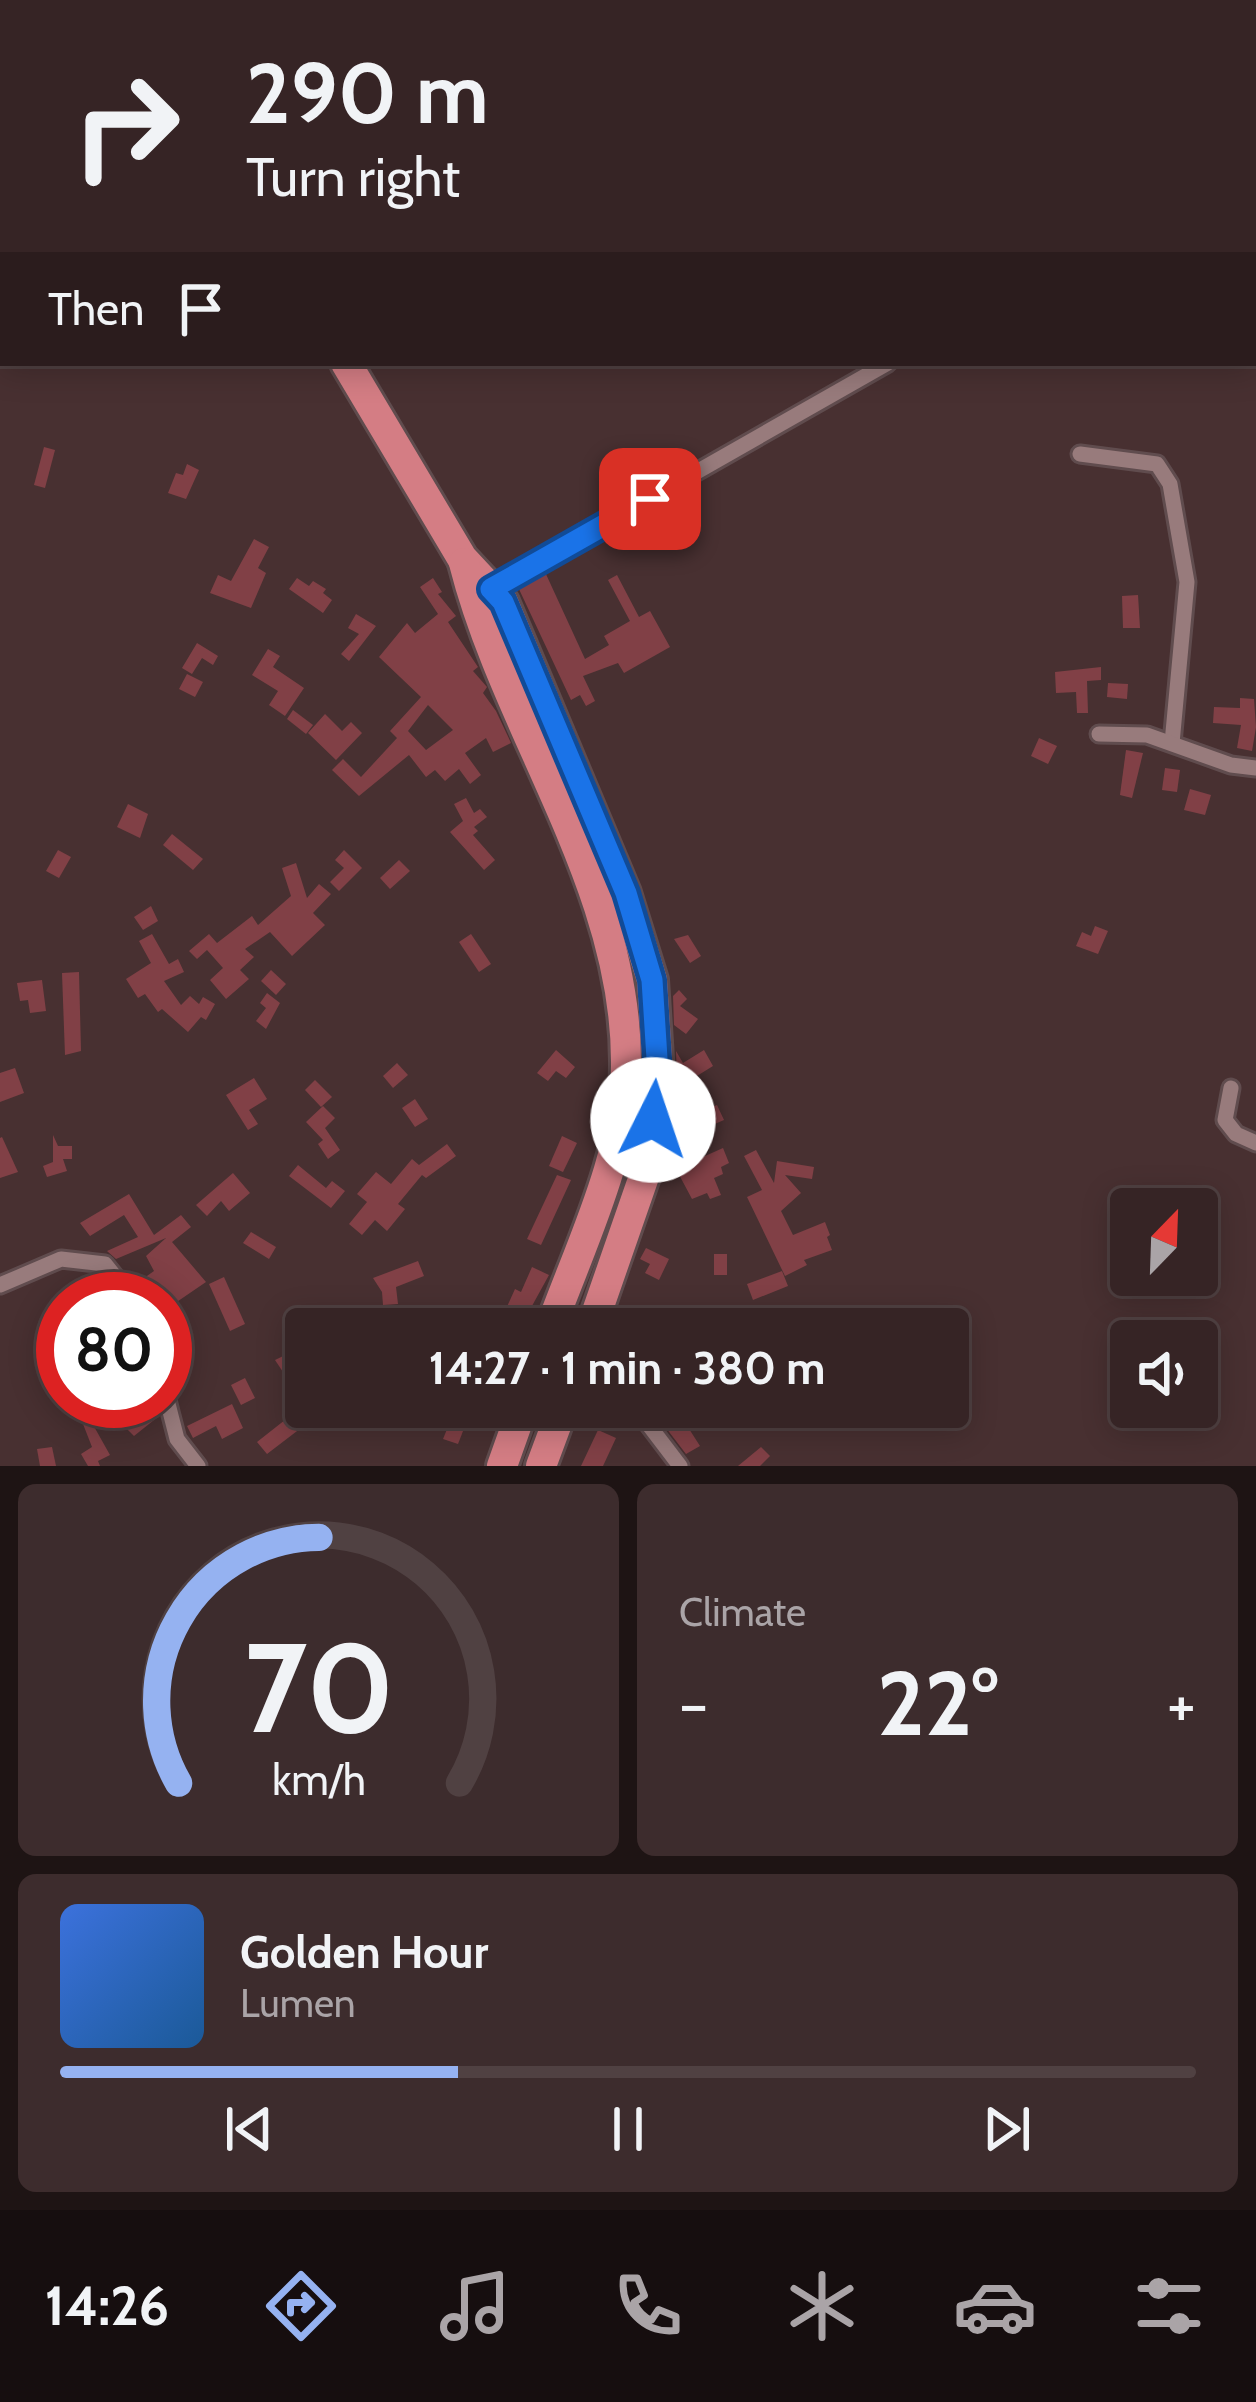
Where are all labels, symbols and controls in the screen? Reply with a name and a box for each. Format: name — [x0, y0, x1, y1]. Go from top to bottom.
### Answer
text: 290 m — [246, 42, 489, 144]
icon: right — [48, 48, 204, 204]
text: Turn right — [246, 144, 460, 210]
icon: arrive — [168, 276, 234, 342]
text: Then — [48, 282, 144, 336]
pin — [599, 448, 701, 550]
icon: arrive — [617, 466, 683, 532]
position arrow — [590, 1057, 716, 1183]
north arrow — [1110, 1188, 1218, 1296]
map controls — [1110, 1188, 1218, 1428]
speed limit sign: 80 — [36, 1272, 192, 1428]
button: sound — [1110, 1320, 1218, 1428]
text: 14:27 · 1 min · 380 m — [429, 1341, 825, 1395]
text: Climate — [679, 1588, 806, 1636]
text: 70 — [243, 1612, 394, 1763]
text: 22° — [877, 1648, 998, 1758]
text: − — [679, 1663, 708, 1744]
text: + — [1167, 1663, 1196, 1744]
text: km/h — [272, 1754, 365, 1806]
text: Golden Hour — [240, 1925, 488, 1979]
text: Lumen — [240, 1979, 356, 2027]
icon: previous — [216, 2096, 282, 2162]
icon: pause — [595, 2096, 661, 2162]
icon: next — [974, 2096, 1040, 2162]
icon: directions — [259, 2264, 343, 2348]
icon: music — [433, 2264, 517, 2348]
icon: phone — [606, 2264, 690, 2348]
icon: climate — [780, 2264, 864, 2348]
icon: car — [953, 2264, 1037, 2348]
icon: filters — [1127, 2264, 1211, 2348]
text: 14:26 — [45, 2273, 169, 2339]

